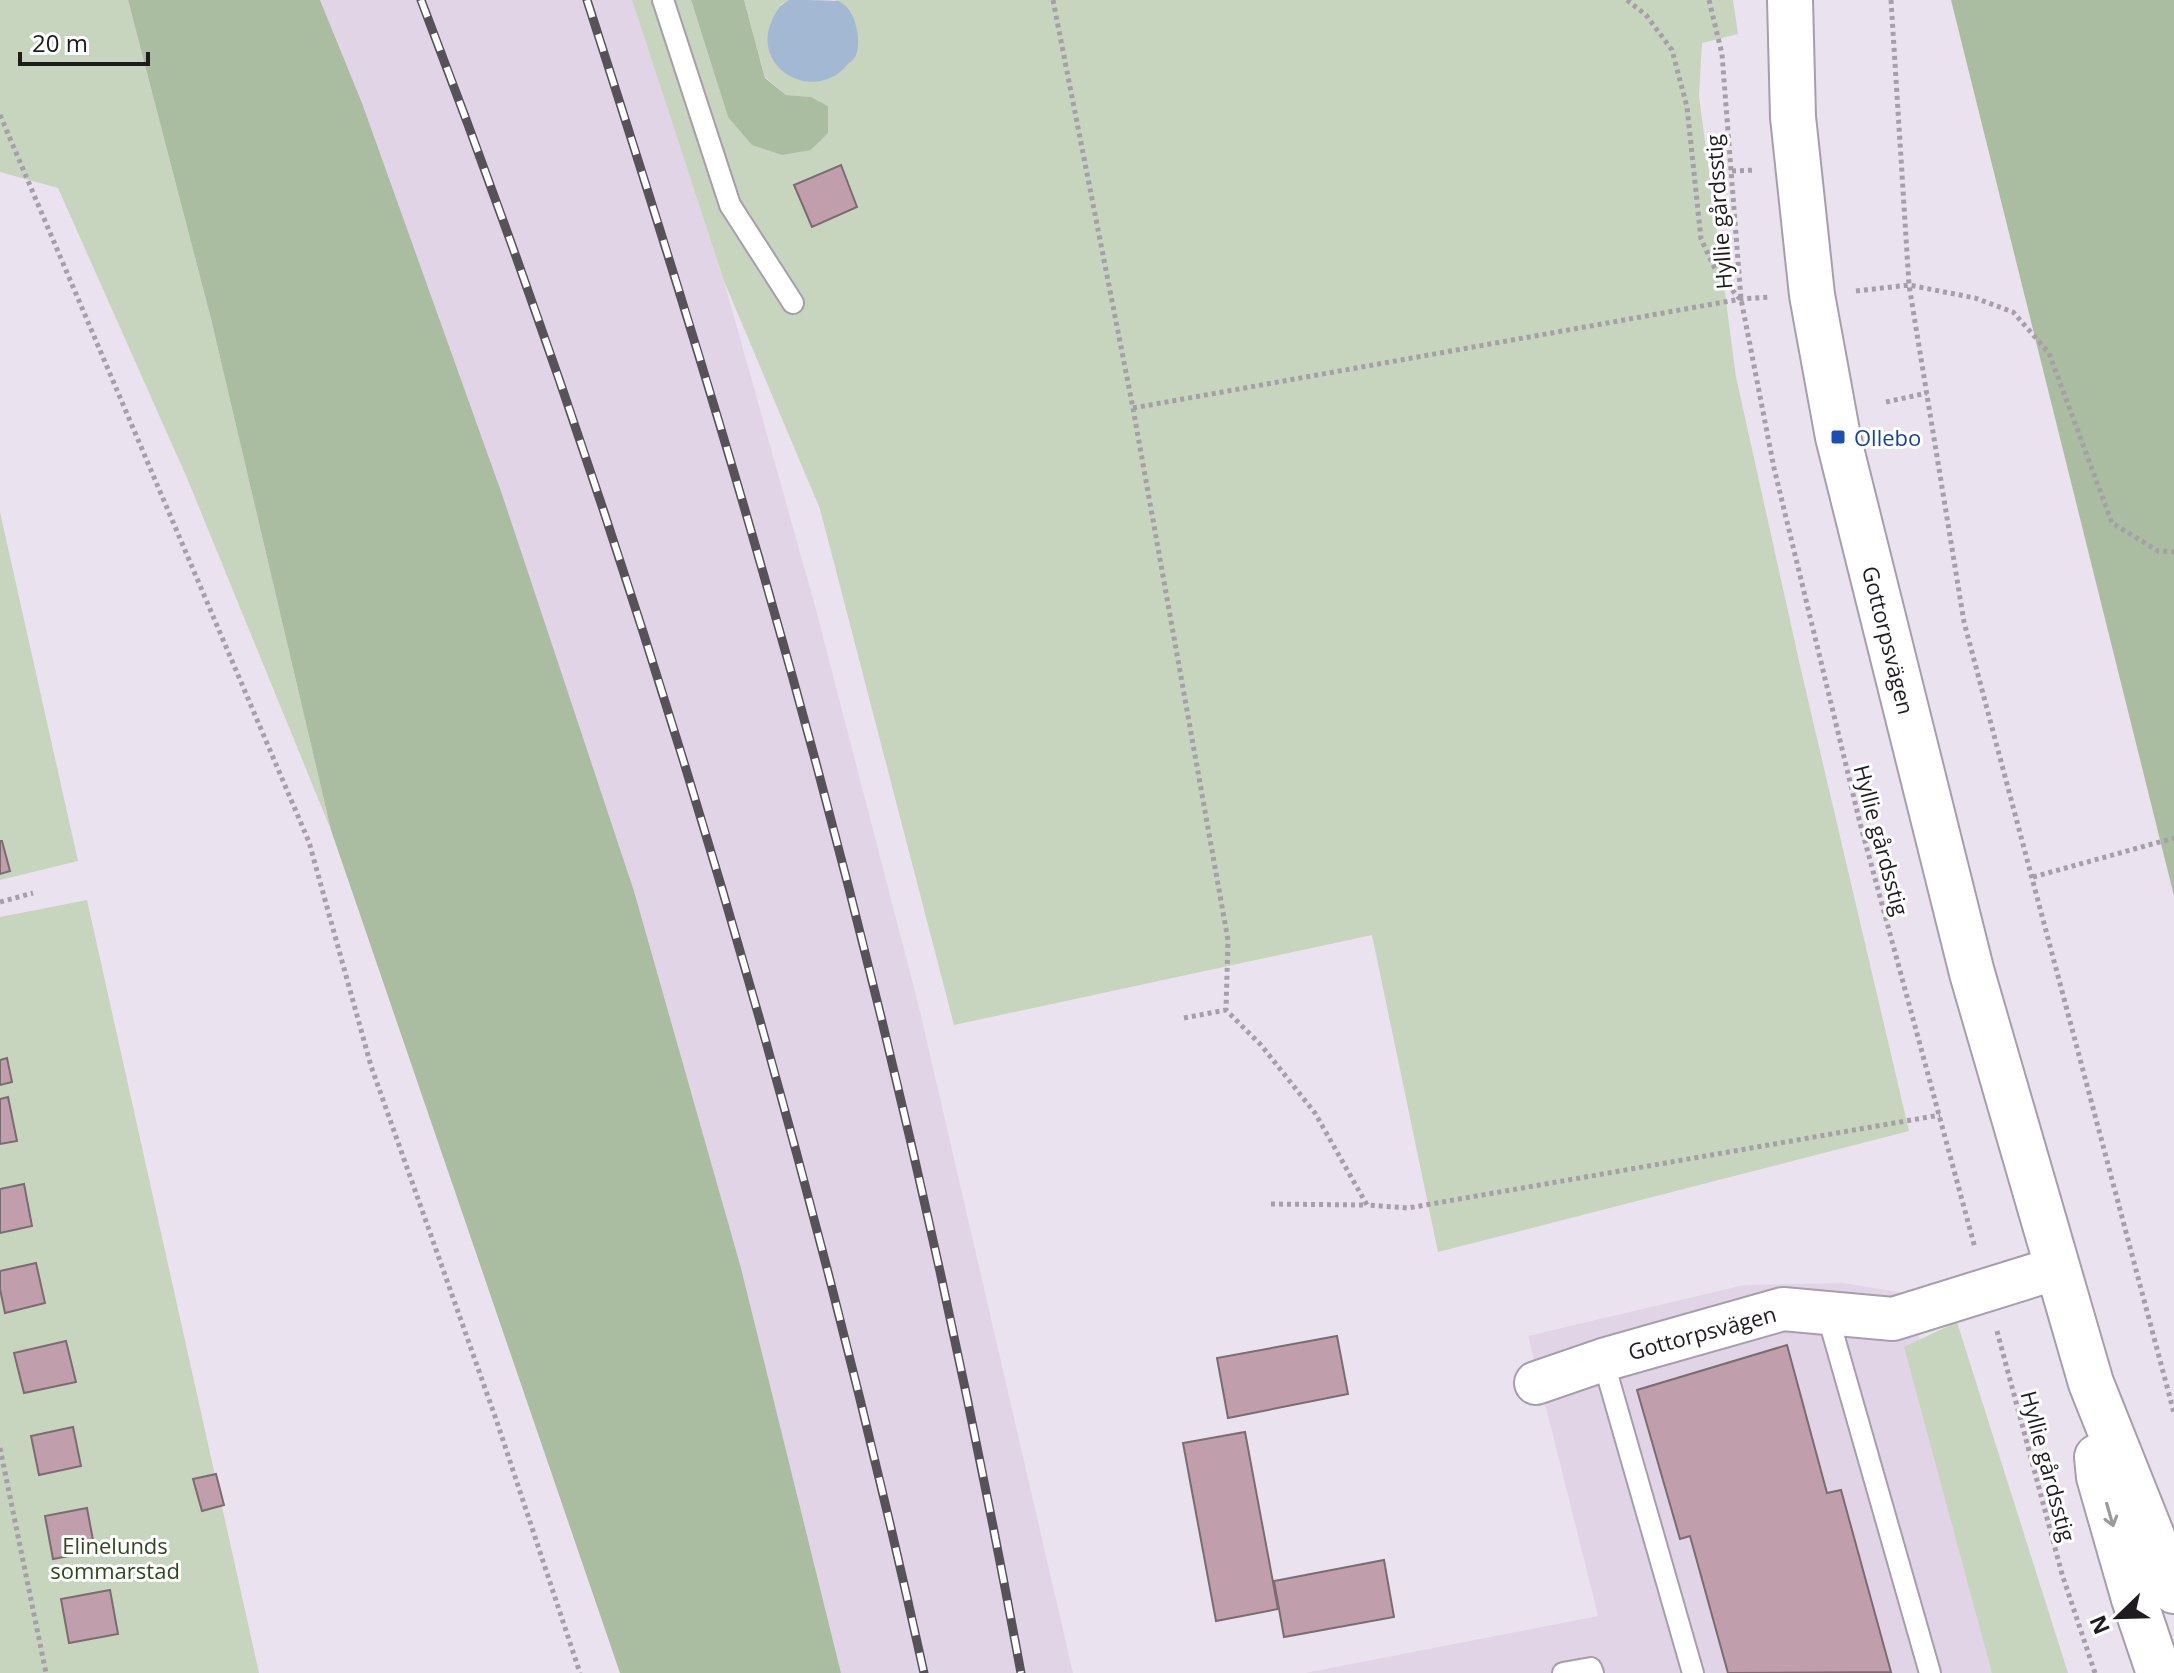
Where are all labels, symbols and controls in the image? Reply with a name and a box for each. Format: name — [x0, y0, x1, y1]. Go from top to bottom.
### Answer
scale bar — [20, 16, 148, 66]
text: 20 m — [32, 26, 88, 59]
street label: Hyllie gårdsstig — [1698, 134, 1738, 290]
place label: Ollebo — [1854, 422, 1921, 452]
marker: Ollebo — [1829, 428, 1847, 446]
street label: Gottorpsvägen — [1856, 563, 1922, 717]
street label: Hyllie gårdsstig — [1847, 761, 1917, 919]
street label: Gottorpsvägen — [1625, 1298, 1779, 1366]
street label: Hyllie gårdsstig — [2014, 1387, 2084, 1545]
one-way arrow — [2103, 1502, 2118, 1528]
park label: Elinelunds sommarstad — [50, 1530, 180, 1585]
north arrow — [2078, 1577, 2158, 1657]
text: N — [2081, 1611, 2116, 1639]

